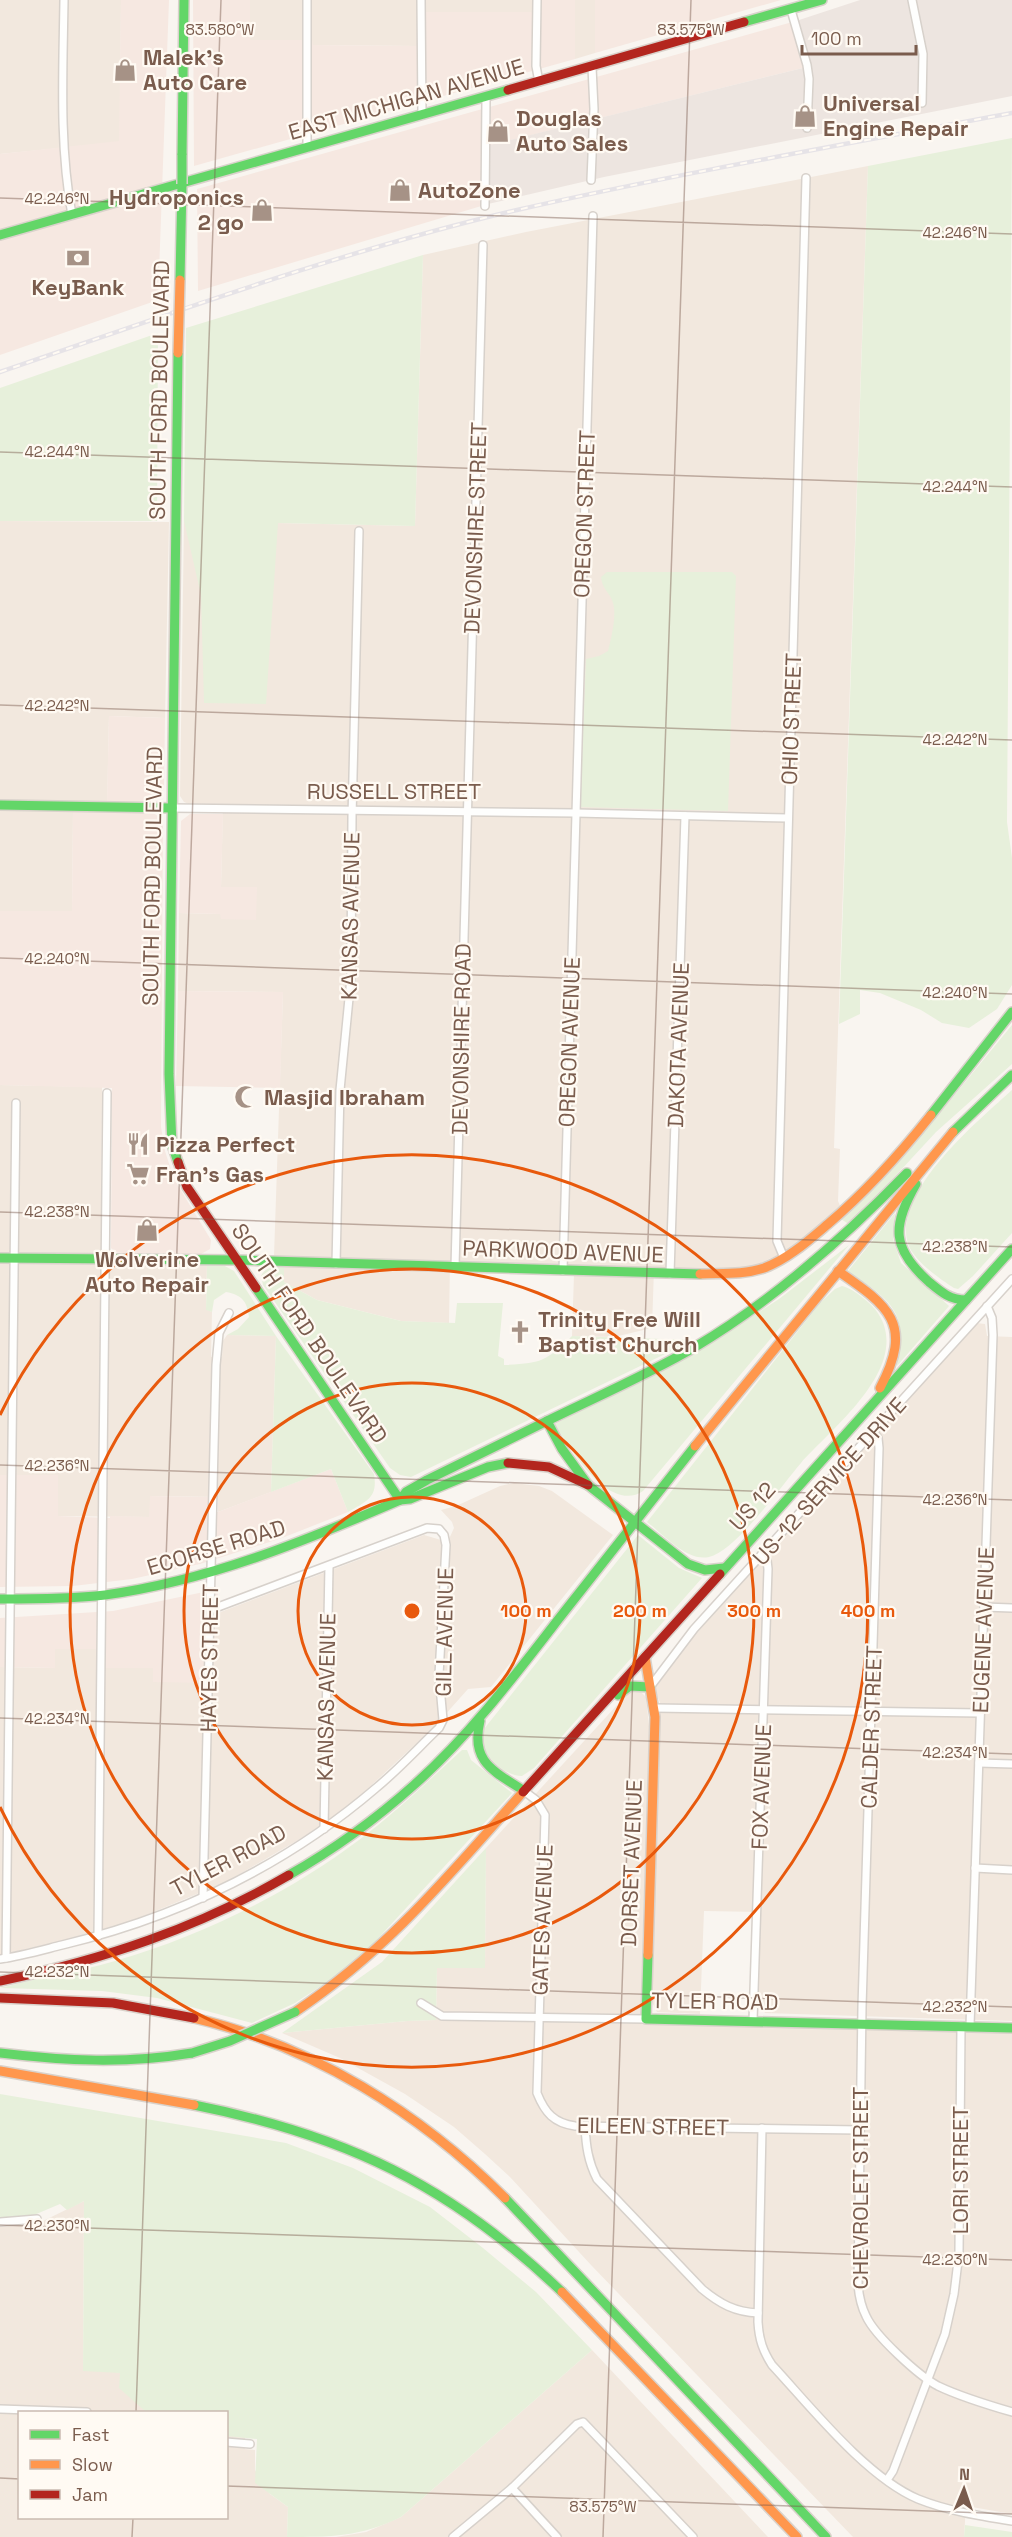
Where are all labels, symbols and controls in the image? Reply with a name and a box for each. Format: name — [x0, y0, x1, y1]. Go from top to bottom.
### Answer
scale bar — [802, 18, 916, 56]
text: 83.580°W — [186, 20, 255, 39]
text: 83.575°W — [657, 20, 725, 39]
text: 100 m — [811, 27, 862, 50]
place label: Malek's Auto Care — [143, 43, 247, 96]
street label: EAST MICHIGAN AVENUE — [285, 52, 527, 146]
shop icon: Malek's Auto Care — [112, 57, 138, 83]
place label: Universal Engine Repair — [823, 89, 969, 142]
shop icon: Universal Engine Repair — [792, 103, 818, 129]
place label: Douglas Auto Sales — [516, 104, 628, 157]
shop icon: Douglas Auto Sales — [485, 118, 511, 144]
place label: AutoZone — [418, 176, 521, 204]
shop icon: AutoZone — [387, 177, 413, 203]
place label: Hydroponics 2 go — [109, 183, 244, 236]
text: 42.246°N — [24, 189, 90, 208]
shop icon: Hydroponics 2 go — [249, 197, 275, 223]
text: 42.246°N — [922, 223, 988, 242]
bank icon: KeyBank — [65, 245, 91, 271]
street label: SOUTH FORD BOULEVARD — [143, 260, 175, 520]
place label: KeyBank — [32, 273, 125, 301]
street label: DEVONSHIRE STREET — [457, 421, 493, 634]
street label: OREGON STREET — [567, 430, 601, 598]
text: 42.244°N — [24, 442, 90, 461]
text: 42.244°N — [922, 477, 988, 496]
street label: OHIO STREET — [775, 652, 807, 786]
text: 42.242°N — [25, 696, 89, 715]
text: 42.242°N — [923, 730, 987, 749]
street label: SOUTH FORD BOULEVARD — [136, 746, 168, 1006]
street label: RUSSELL STREET — [307, 777, 481, 805]
street label: KANSAS AVENUE — [335, 832, 365, 1000]
street label: DEVONSHIRE ROAD — [445, 943, 477, 1135]
text: 42.240°N — [24, 949, 90, 968]
street label: OREGON AVENUE — [552, 956, 586, 1128]
street label: DAKOTA AVENUE — [661, 962, 695, 1128]
text: 42.240°N — [922, 983, 988, 1002]
place label: Masjid Ibraham — [264, 1083, 425, 1111]
mosque icon: Masjid Ibraham — [233, 1084, 259, 1110]
place label: Pizza Perfect — [156, 1130, 295, 1158]
restaurant icon: Pizza Perfect — [125, 1131, 151, 1157]
place label: Fran's Gas — [156, 1160, 264, 1188]
supermarket icon: Fran's Gas — [125, 1161, 151, 1187]
text: 42.238°N — [24, 1202, 90, 1221]
shop icon: Wolverine Auto Repair — [134, 1217, 160, 1243]
street label: SOUTH FORD BOULEVARD — [226, 1218, 394, 1448]
street label: PARKWOOD AVENUE — [462, 1233, 664, 1269]
text: 42.238°N — [922, 1237, 988, 1256]
place label: Wolverine Auto Repair — [85, 1245, 209, 1298]
place label: Trinity Free Will Baptist Church — [538, 1305, 701, 1358]
church icon: Trinity Free Will Baptist Church — [507, 1319, 533, 1345]
street label: US-12 SERVICE DRIVE — [746, 1391, 912, 1571]
text: 42.236°N — [24, 1456, 90, 1475]
street label: US 12 — [723, 1476, 781, 1536]
text: 42.236°N — [922, 1490, 988, 1509]
street label: ECORSE ROAD — [143, 1513, 289, 1581]
street label: EUGENE AVENUE — [966, 1546, 1000, 1714]
street label: GILL AVENUE — [429, 1567, 459, 1697]
street label: HAYES STREET — [194, 1583, 224, 1733]
text: 100 m — [500, 1599, 552, 1622]
text: 200 m — [613, 1599, 667, 1622]
text: 300 m — [727, 1599, 781, 1622]
text: 400 m — [841, 1599, 895, 1622]
centre of rings — [402, 1601, 422, 1621]
street label: KANSAS AVENUE — [311, 1613, 341, 1781]
street label: CALDER STREET — [854, 1645, 888, 1809]
text: 42.234°N — [24, 1709, 90, 1728]
street label: FOX AVENUE — [745, 1724, 777, 1850]
text: 42.234°N — [922, 1743, 988, 1762]
street label: DORSET AVENUE — [614, 1779, 648, 1947]
street label: TYLER ROAD — [165, 1818, 291, 1902]
street label: GATES AVENUE — [525, 1844, 559, 1996]
text: 42.232°N — [25, 1962, 90, 1981]
street label: TYLER ROAD — [651, 1986, 779, 2016]
text: 42.232°N — [923, 1997, 988, 2016]
street label: CHEVROLET STREET — [846, 2086, 874, 2289]
street label: LORI STREET — [946, 2106, 974, 2234]
street label: EILEEN STREET — [577, 2111, 729, 2141]
text: 42.230°N — [24, 2216, 90, 2235]
text: 42.230°N — [922, 2250, 988, 2269]
legend — [18, 2411, 228, 2519]
text: Fast — [72, 2423, 109, 2446]
text: Slow — [72, 2453, 113, 2476]
north arrow — [934, 2459, 994, 2519]
text: N — [959, 2464, 970, 2485]
text: Jam — [72, 2483, 108, 2506]
text: 83.575°W — [569, 2497, 637, 2516]

